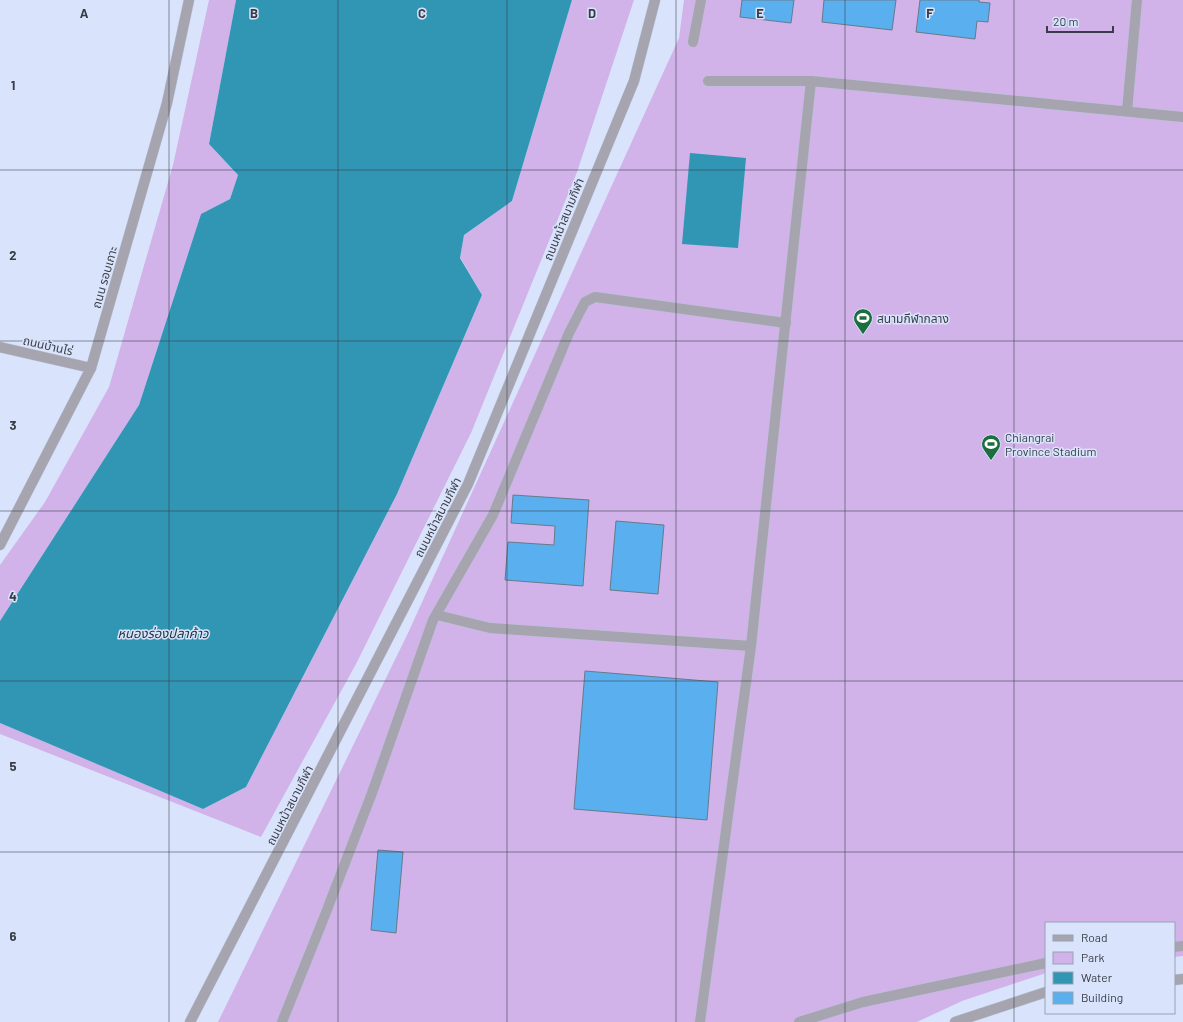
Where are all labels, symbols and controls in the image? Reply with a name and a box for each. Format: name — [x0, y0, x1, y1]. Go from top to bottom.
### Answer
text: A — [80, 5, 89, 21]
text: B — [250, 5, 258, 21]
text: C — [418, 5, 426, 21]
text: D — [588, 5, 596, 21]
text: E — [756, 5, 764, 21]
text: F — [926, 5, 934, 21]
scale bar — [1047, 8, 1113, 34]
text: 20 m — [1053, 14, 1079, 28]
text: 1 — [11, 77, 15, 93]
street label: ถนนหน้าสนามกีฬา — [540, 176, 586, 262]
street label: ถนน รอบเกาะ — [88, 244, 120, 310]
text: 2 — [9, 247, 17, 263]
sports icon: สนามกีฬากลาง — [852, 307, 874, 335]
place label: สนามกีฬากลาง — [877, 311, 949, 325]
street label: ถนนบ้านไร่ — [22, 332, 74, 358]
text: 3 — [9, 417, 17, 433]
place label: Chiangrai Province Stadium — [1005, 430, 1096, 458]
sports icon: Chiangrai Province Stadium — [980, 433, 1002, 461]
street label: ถนนหน้าสนามกีฬา — [411, 475, 463, 559]
text: 4 — [9, 588, 17, 604]
water label: หนองร่องปลาค้าว — [117, 625, 209, 641]
text: 5 — [9, 758, 17, 774]
street label: ถนนหน้าสนามกีฬา — [263, 763, 315, 847]
legend — [1045, 922, 1175, 1014]
text: 6 — [10, 928, 17, 944]
text: Road — [1081, 930, 1108, 944]
text: Park — [1081, 950, 1105, 964]
text: Water — [1081, 970, 1113, 984]
text: Building — [1081, 990, 1123, 1004]

